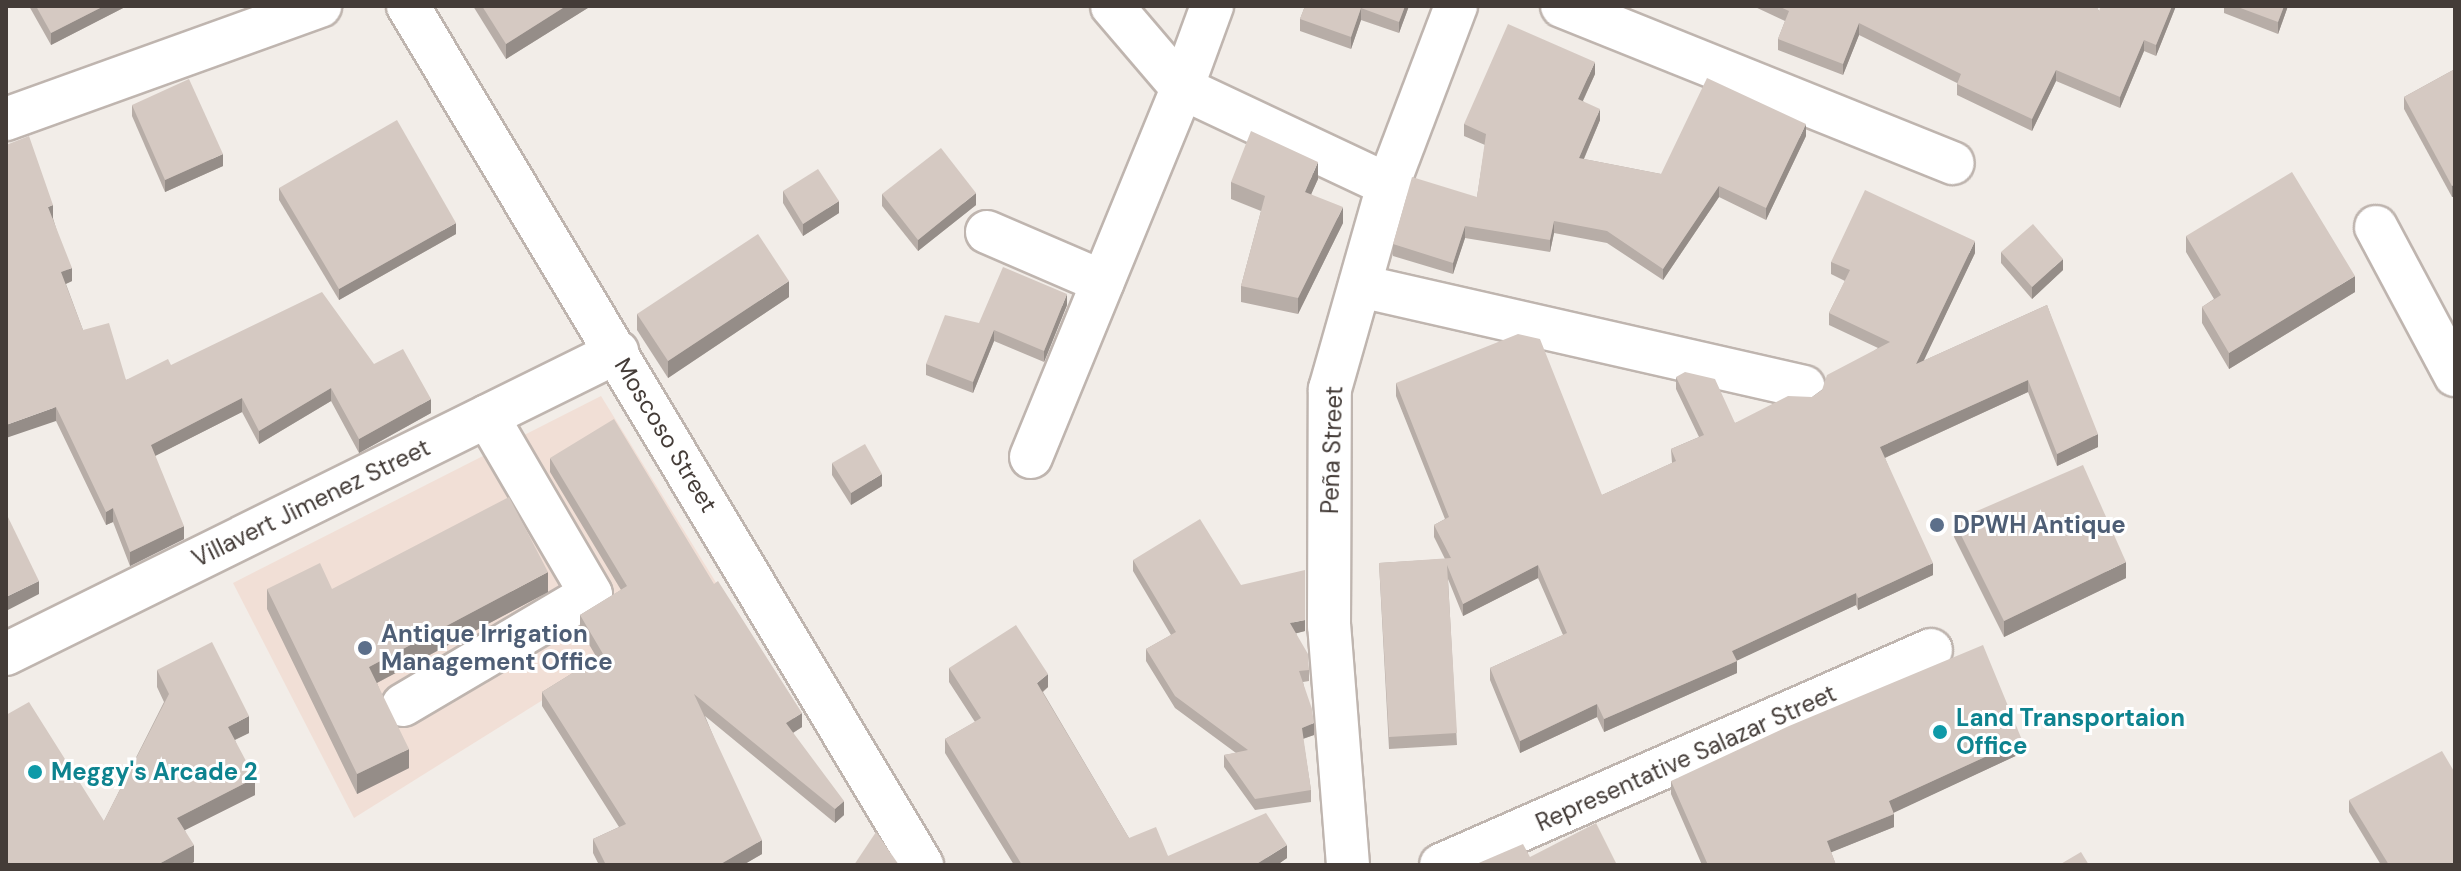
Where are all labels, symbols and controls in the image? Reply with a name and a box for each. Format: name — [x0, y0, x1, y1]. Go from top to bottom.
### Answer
street label: Moscoso Street — [609, 353, 723, 517]
street label: Peña Street — [1315, 385, 1349, 515]
street label: Villavert Jimenez Street — [187, 433, 435, 573]
place label: DPWH Antique — [1953, 511, 2126, 539]
marker: DPWH Antique — [1928, 516, 1946, 534]
place label: Antique Irrigation Management Office — [381, 620, 613, 676]
marker: Antique Irrigation Management Office — [356, 639, 374, 657]
street label: Representative Salazar Street — [1531, 679, 1841, 837]
place label: Land Transportaion Office — [1956, 704, 2185, 760]
marker: Land Transportaion Office — [1931, 723, 1949, 741]
place label: Meggy's Arcade 2 — [51, 758, 258, 786]
marker: Meggy's Arcade 2 — [26, 763, 44, 781]

